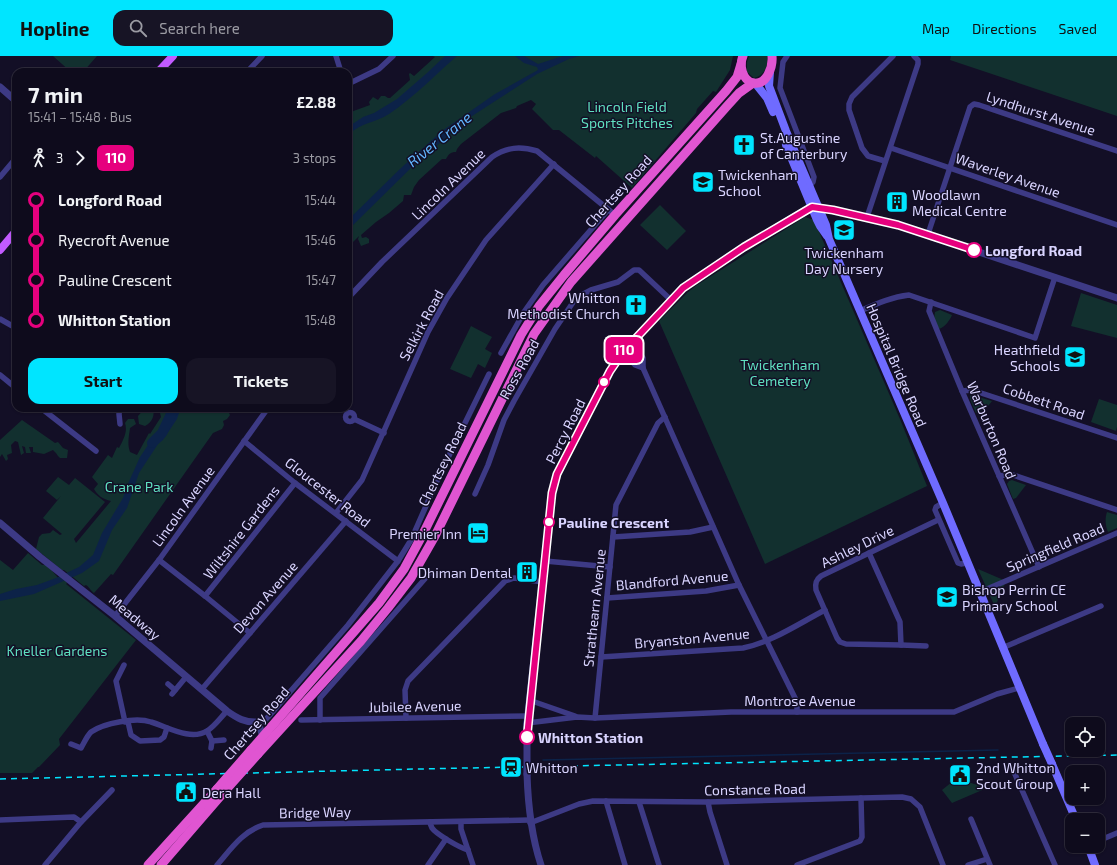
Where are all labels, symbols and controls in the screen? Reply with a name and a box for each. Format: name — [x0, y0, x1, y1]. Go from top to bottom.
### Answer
search box — [113, 10, 393, 46]
text: Hopline — [20, 17, 89, 40]
icon: search — [127, 17, 149, 39]
text: Search here — [159, 19, 240, 37]
text: Map — [922, 20, 950, 37]
text: Directions — [972, 20, 1037, 37]
text: Saved — [1059, 20, 1097, 37]
text: 7 min — [28, 81, 83, 107]
street label: Lyndhurst Avenue — [984, 87, 1098, 139]
text: £2.88 — [296, 93, 336, 111]
park label: Lincoln Field Sports Pitches — [581, 98, 673, 131]
water label: River Crane — [403, 108, 475, 170]
text: 15:41 – 15:48 · Bus — [28, 109, 132, 125]
place label: St.Augustine of Canterbury — [760, 129, 848, 162]
church icon: St.Augustine of Canterbury — [731, 132, 757, 158]
street label: Lincoln Avenue — [408, 145, 488, 223]
icon: walk — [28, 147, 50, 169]
icon: forward — [69, 147, 91, 169]
text: 110 — [105, 149, 126, 166]
street label: Waverley Avenue — [953, 149, 1063, 201]
text: 3 — [56, 150, 63, 166]
text: 3 stops — [293, 150, 336, 166]
street label: Chertsey Road — [581, 151, 655, 231]
place label: Twickenham School — [718, 166, 798, 199]
school or university icon: Twickenham School — [690, 169, 716, 195]
place label: Woodlawn Medical Centre — [912, 186, 1007, 219]
building icon: Woodlawn Medical Centre — [884, 189, 910, 215]
text: Longford Road — [58, 191, 162, 209]
text: 15:44 — [305, 192, 336, 208]
school or university icon: Twickenham Day Nursery — [831, 217, 857, 243]
text: Ryecroft Avenue — [58, 231, 170, 249]
text: 15:46 — [305, 232, 336, 248]
marker: Longford Road — [966, 242, 982, 258]
place label: Longford Road — [985, 242, 1082, 259]
place label: Twickenham Day Nursery — [804, 244, 884, 277]
text: Pauline Crescent — [58, 271, 172, 289]
text: 15:47 — [306, 272, 336, 288]
street label: Selkirk Road — [395, 287, 447, 363]
place label: Whitton Methodist Church — [507, 289, 620, 322]
church icon: Whitton Methodist Church — [623, 292, 649, 318]
street label: Hospital Bridge Road — [863, 301, 931, 429]
text: Whitton Station — [58, 311, 171, 329]
text: 15:48 — [305, 312, 336, 328]
street label: Ross Road — [496, 336, 542, 402]
line badge: 110 — [601, 337, 647, 363]
text: 110 — [614, 341, 634, 358]
place label: Heathfield Schools — [994, 341, 1060, 374]
school or university icon: Heathfield Schools — [1062, 344, 1088, 370]
park label: Twickenham Cemetery — [740, 356, 820, 389]
button: Start — [28, 358, 178, 404]
button: Tickets — [186, 358, 336, 404]
unlabelled marker — [598, 376, 610, 388]
street label: Warburton Road — [964, 378, 1020, 482]
street label: Cobbett Road — [1001, 379, 1087, 423]
street label: Percy Road — [541, 396, 589, 466]
street label: Chertsey Road — [414, 419, 470, 509]
street label: Gloucester Road — [282, 453, 374, 531]
street label: Lincoln Avenue — [148, 462, 218, 550]
park label: Crane Park — [105, 478, 173, 495]
street label: Wiltshire Gardens — [199, 482, 283, 582]
place label: Pauline Crescent — [558, 514, 669, 531]
marker: Pauline Crescent — [543, 516, 555, 528]
street label: Springfield Road — [1004, 519, 1106, 575]
hotel icon: Premier Inn — [465, 520, 491, 546]
street label: Ashley Drive — [818, 521, 896, 571]
place label: Premier Inn — [389, 525, 462, 542]
street label: Strathearn Avenue — [579, 548, 609, 668]
street label: Devon Avenue — [229, 557, 301, 637]
building icon: Dhiman Dental — [514, 559, 540, 585]
place label: Dhiman Dental — [418, 564, 513, 581]
street label: Blandford Avenue — [615, 567, 729, 593]
place label: Bishop Perrin CE Primary School — [962, 581, 1066, 614]
school or university icon: Bishop Perrin CE Primary School — [934, 584, 960, 610]
street label: Meadway — [106, 591, 165, 644]
street label: Bryanston Avenue — [634, 624, 750, 652]
park label: Kneller Gardens — [7, 642, 107, 659]
street label: Chertsey Road — [220, 683, 292, 763]
street label: Montrose Avenue — [744, 692, 856, 709]
street label: Jubilee Avenue — [368, 697, 462, 715]
map controls — [1065, 717, 1105, 853]
button: locate — [1065, 717, 1105, 757]
marker: Whitton Station — [519, 729, 535, 745]
place label: Whitton Station — [538, 729, 643, 746]
station icon: Whitton — [498, 754, 524, 780]
place label: Whitton — [526, 759, 578, 776]
place label: 2nd Whitton Scout Group — [976, 759, 1055, 792]
public building icon: 2nd Whitton Scout Group — [947, 762, 973, 788]
button: + — [1065, 765, 1105, 805]
public building icon: Dera Hall — [173, 779, 199, 805]
street label: Constance Road — [704, 780, 806, 798]
place label: Dera Hall — [202, 784, 261, 801]
street label: Bridge Way — [279, 803, 352, 821]
button: − — [1065, 813, 1105, 853]

